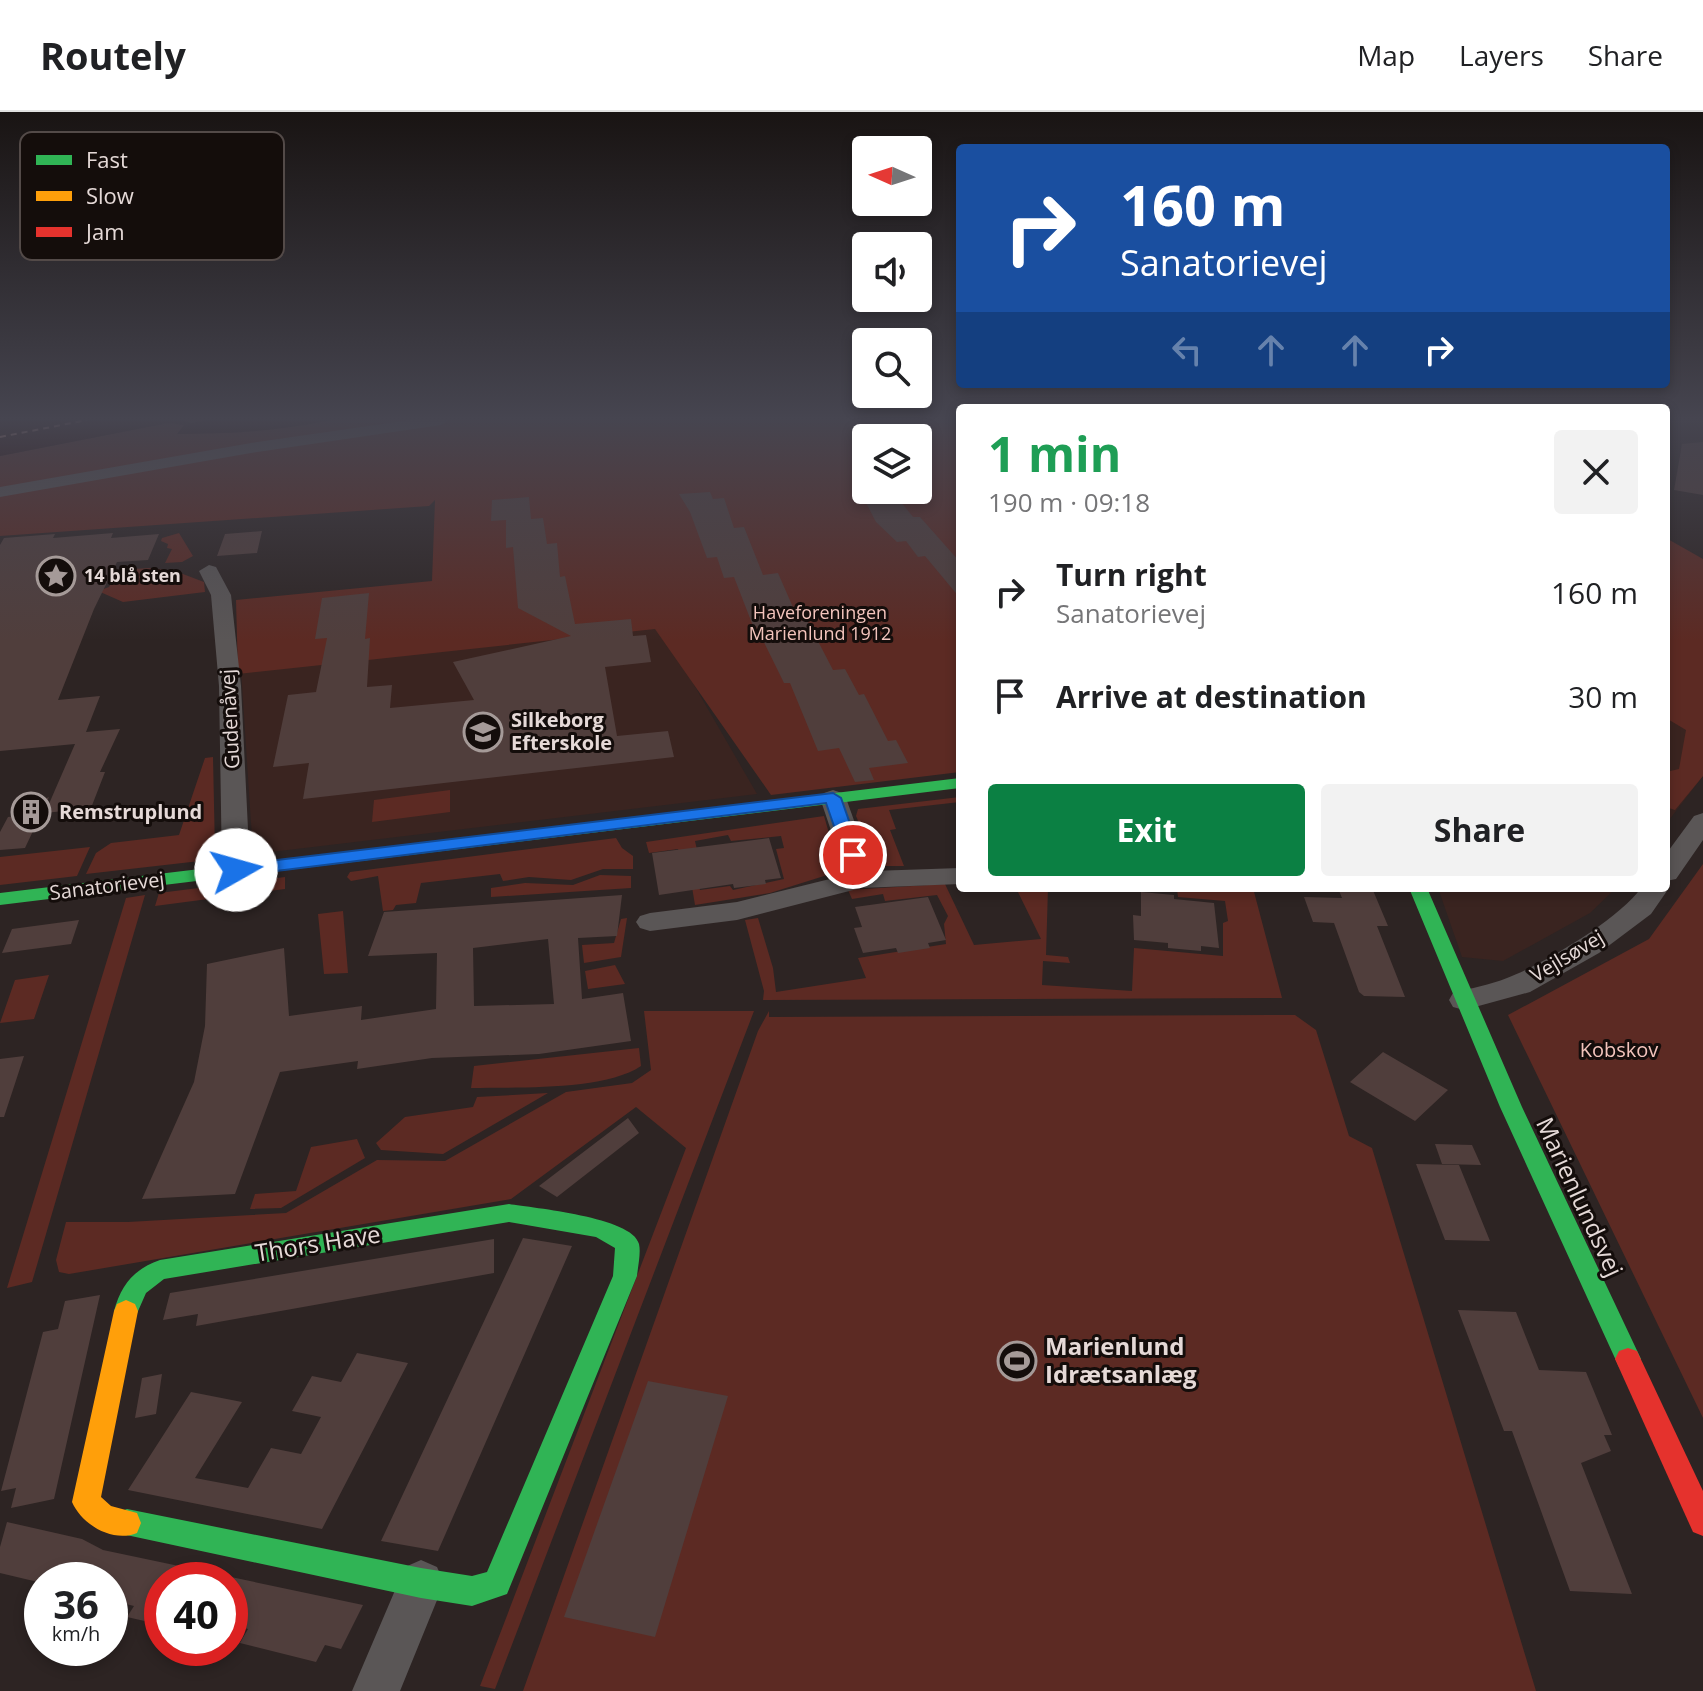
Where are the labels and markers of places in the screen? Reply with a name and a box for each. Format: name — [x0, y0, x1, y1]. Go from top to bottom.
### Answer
place icon: 14 blå sten — [35, 555, 77, 597]
place label: 14 blå sten — [84, 563, 181, 587]
place label: Silkeborg Efterskole — [511, 706, 612, 756]
school or university icon: Silkeborg Efterskole — [462, 711, 504, 753]
building icon: Remstruplund — [10, 791, 52, 833]
place label: Remstruplund — [59, 798, 202, 825]
pin — [819, 821, 887, 889]
place label: Marienlund Idrætsanlæg — [1045, 1329, 1197, 1390]
sports icon: Marienlund Idrætsanlæg — [996, 1340, 1038, 1382]

